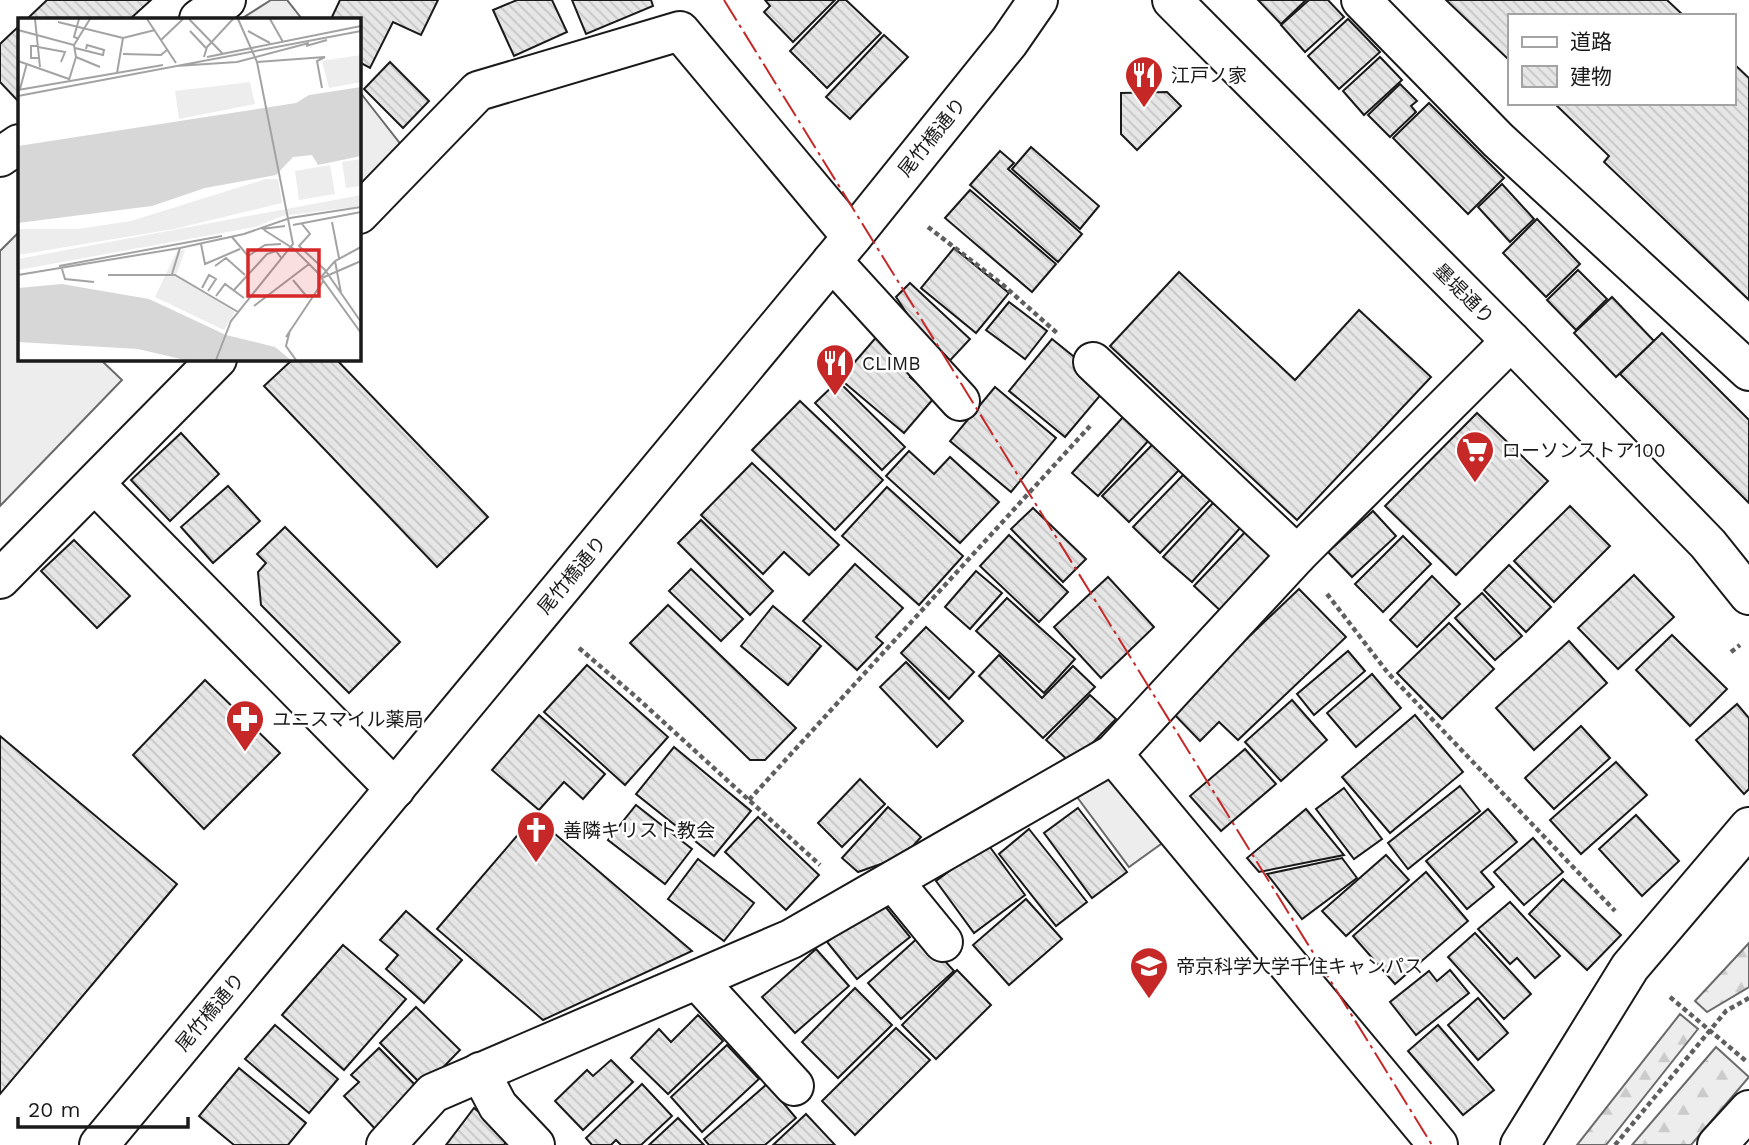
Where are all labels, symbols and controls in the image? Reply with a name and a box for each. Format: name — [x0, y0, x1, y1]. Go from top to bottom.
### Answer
legend — [1508, 14, 1735, 105]
inset map — [18, 18, 360, 360]
text: 道路 — [1570, 29, 1612, 54]
restaurant icon: 江戸ノ家 — [1123, 54, 1165, 109]
place label: 江戸ノ家 — [1171, 64, 1247, 87]
text: 建物 — [1570, 64, 1612, 89]
street label: 尾竹橋通り — [893, 93, 971, 181]
street label: 墨堤通り — [1429, 259, 1499, 329]
restaurant icon: CLIMB — [814, 342, 856, 397]
place label: CLIMB — [862, 352, 921, 375]
supermarket icon: ローソンストア100 — [1454, 429, 1496, 484]
place label: ローソンストア100 — [1502, 439, 1666, 462]
street label: 尾竹橋通り — [533, 531, 611, 619]
pharmacy icon: ユニスマイル薬局 — [224, 698, 266, 753]
place label: ユニスマイル薬局 — [272, 708, 423, 731]
church icon: 善隣キリスト教会 — [515, 809, 557, 864]
place label: 善隣キリスト教会 — [563, 819, 715, 842]
school or university icon: 帝京科学大学千住キャンパス — [1128, 945, 1170, 1000]
place label: 帝京科学大学千住キャンパス — [1176, 955, 1423, 978]
street label: 尾竹橋通り — [171, 968, 249, 1056]
scale bar — [18, 1086, 187, 1130]
text: 20 m — [28, 1097, 80, 1122]

